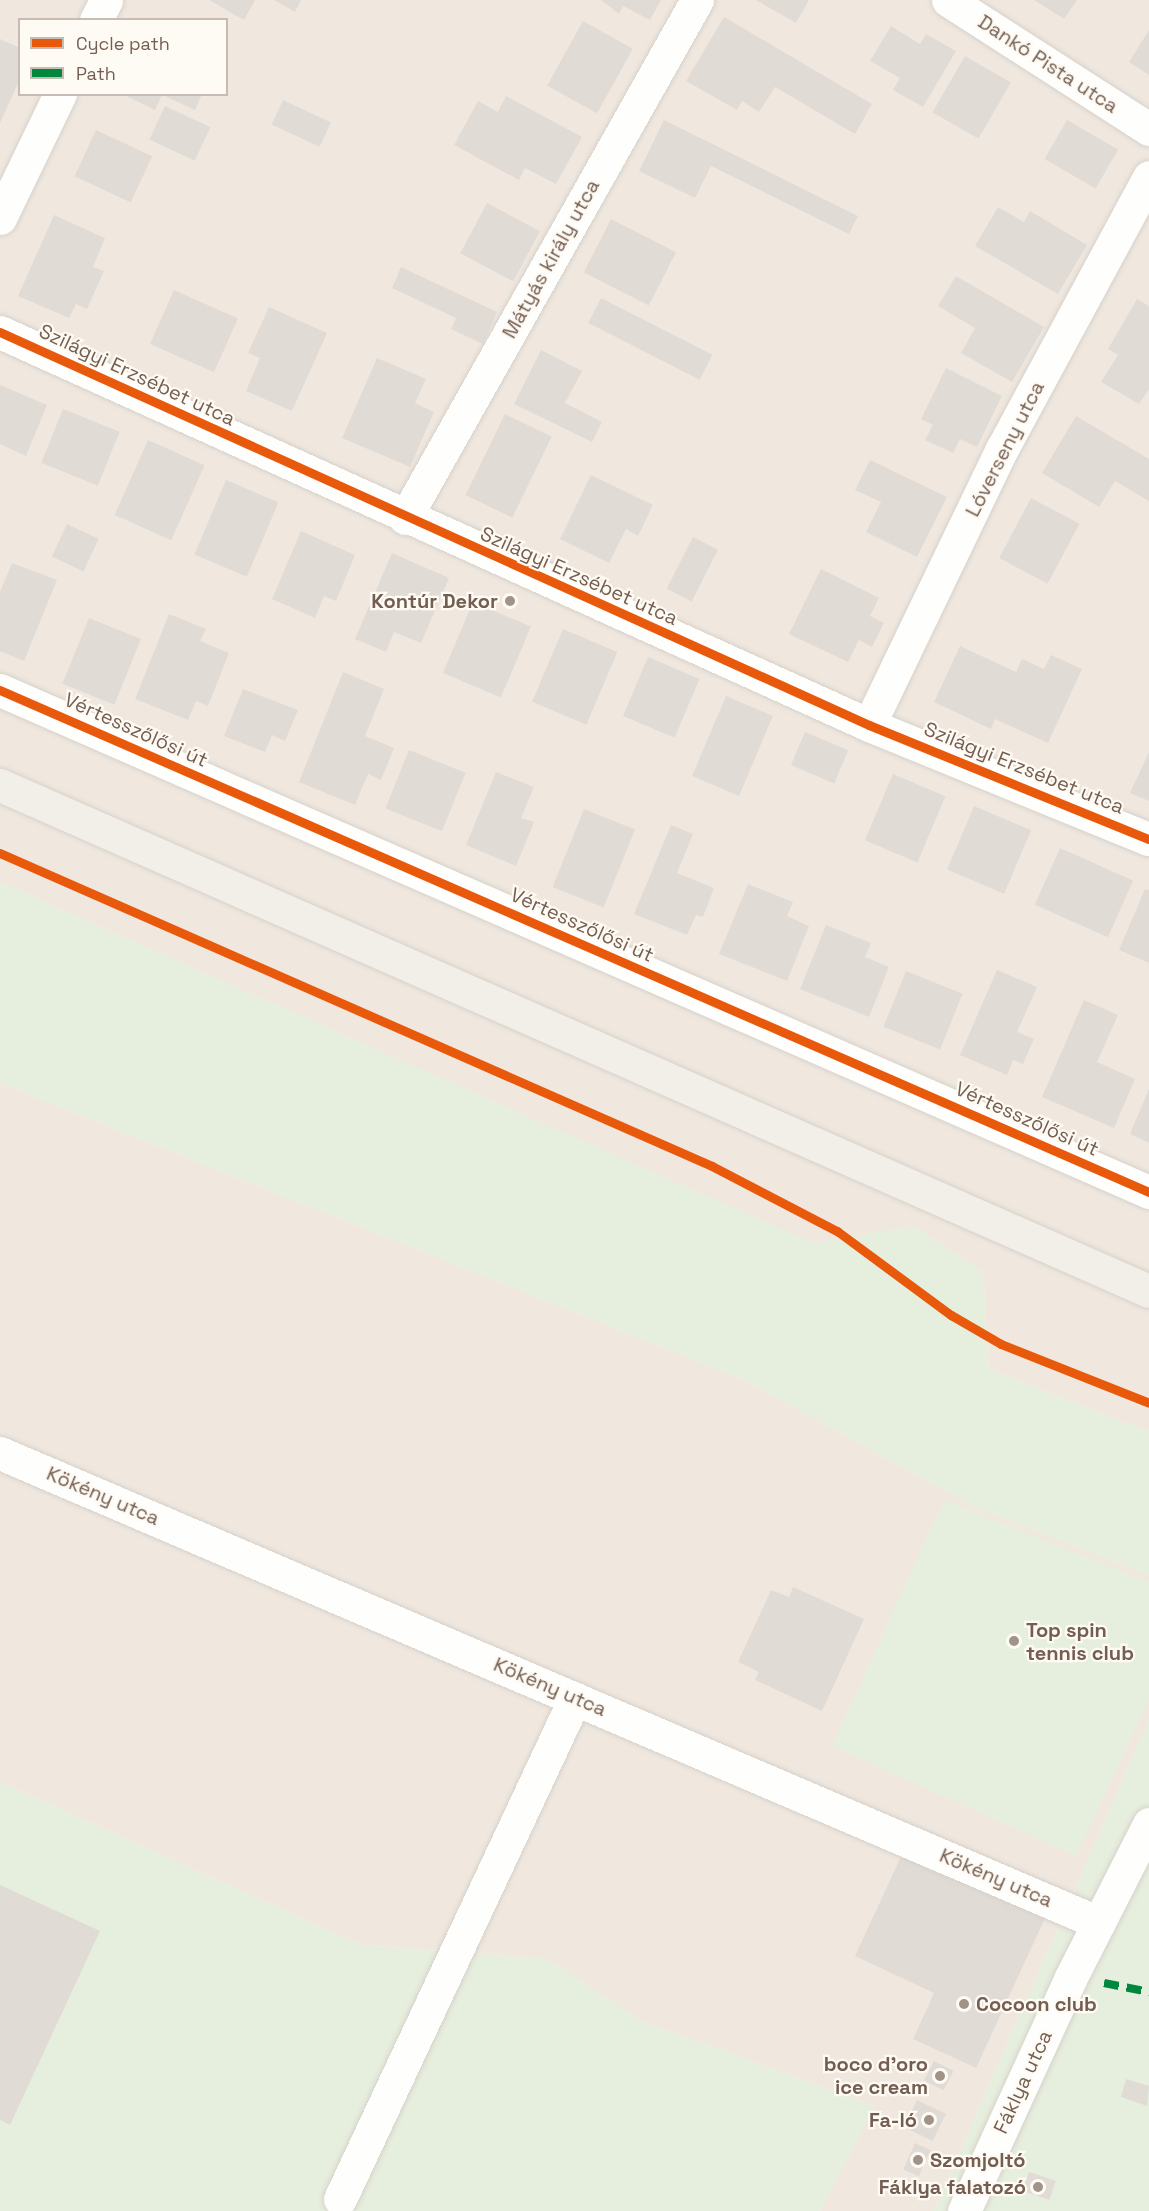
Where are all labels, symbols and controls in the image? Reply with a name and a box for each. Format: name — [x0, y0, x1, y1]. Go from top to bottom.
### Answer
street label: Dankó Pista utca — [973, 10, 1123, 118]
legend — [18, 18, 228, 96]
text: Cycle path — [76, 32, 170, 55]
text: Path — [76, 62, 116, 85]
street label: Mátyás király utca — [497, 175, 605, 343]
street label: Szilágyi Erzsébet utca — [35, 319, 239, 431]
street label: Lóverseny utca — [961, 377, 1049, 521]
street label: Szilágyi Erzsébet utca — [477, 522, 681, 630]
place label: Kontúr Dekor — [371, 589, 498, 613]
marker: Kontúr Dekor — [503, 594, 517, 608]
street label: Vértesszőlősi út — [61, 688, 211, 772]
street label: Szilágyi Erzsébet utca — [920, 717, 1128, 819]
street label: Vértesszőlősi út — [507, 883, 657, 967]
street label: Vértesszőlősi út — [952, 1077, 1102, 1161]
street label: Kökény utca — [43, 1461, 163, 1531]
place label: Top spin tennis club — [1026, 1618, 1134, 1665]
marker: Top spin tennis club — [1007, 1634, 1021, 1648]
street label: Kökény utca — [490, 1652, 610, 1722]
street label: Kökény utca — [936, 1843, 1056, 1913]
place label: Cocoon club — [976, 1992, 1097, 2016]
marker: Cocoon club — [957, 1997, 971, 2011]
street label: Fáklya utca — [989, 2027, 1057, 2137]
place label: boco d'oro ice cream — [824, 2052, 928, 2099]
marker: boco d'oro ice cream — [933, 2069, 947, 2083]
place label: Fa-ló — [869, 2108, 917, 2132]
marker: Fa-ló — [922, 2113, 936, 2127]
place label: Szomjoltó — [930, 2148, 1026, 2172]
marker: Szomjoltó — [911, 2153, 925, 2167]
place label: Fáklya falatozó — [879, 2175, 1026, 2199]
marker: Fáklya falatozó — [1031, 2180, 1045, 2194]

